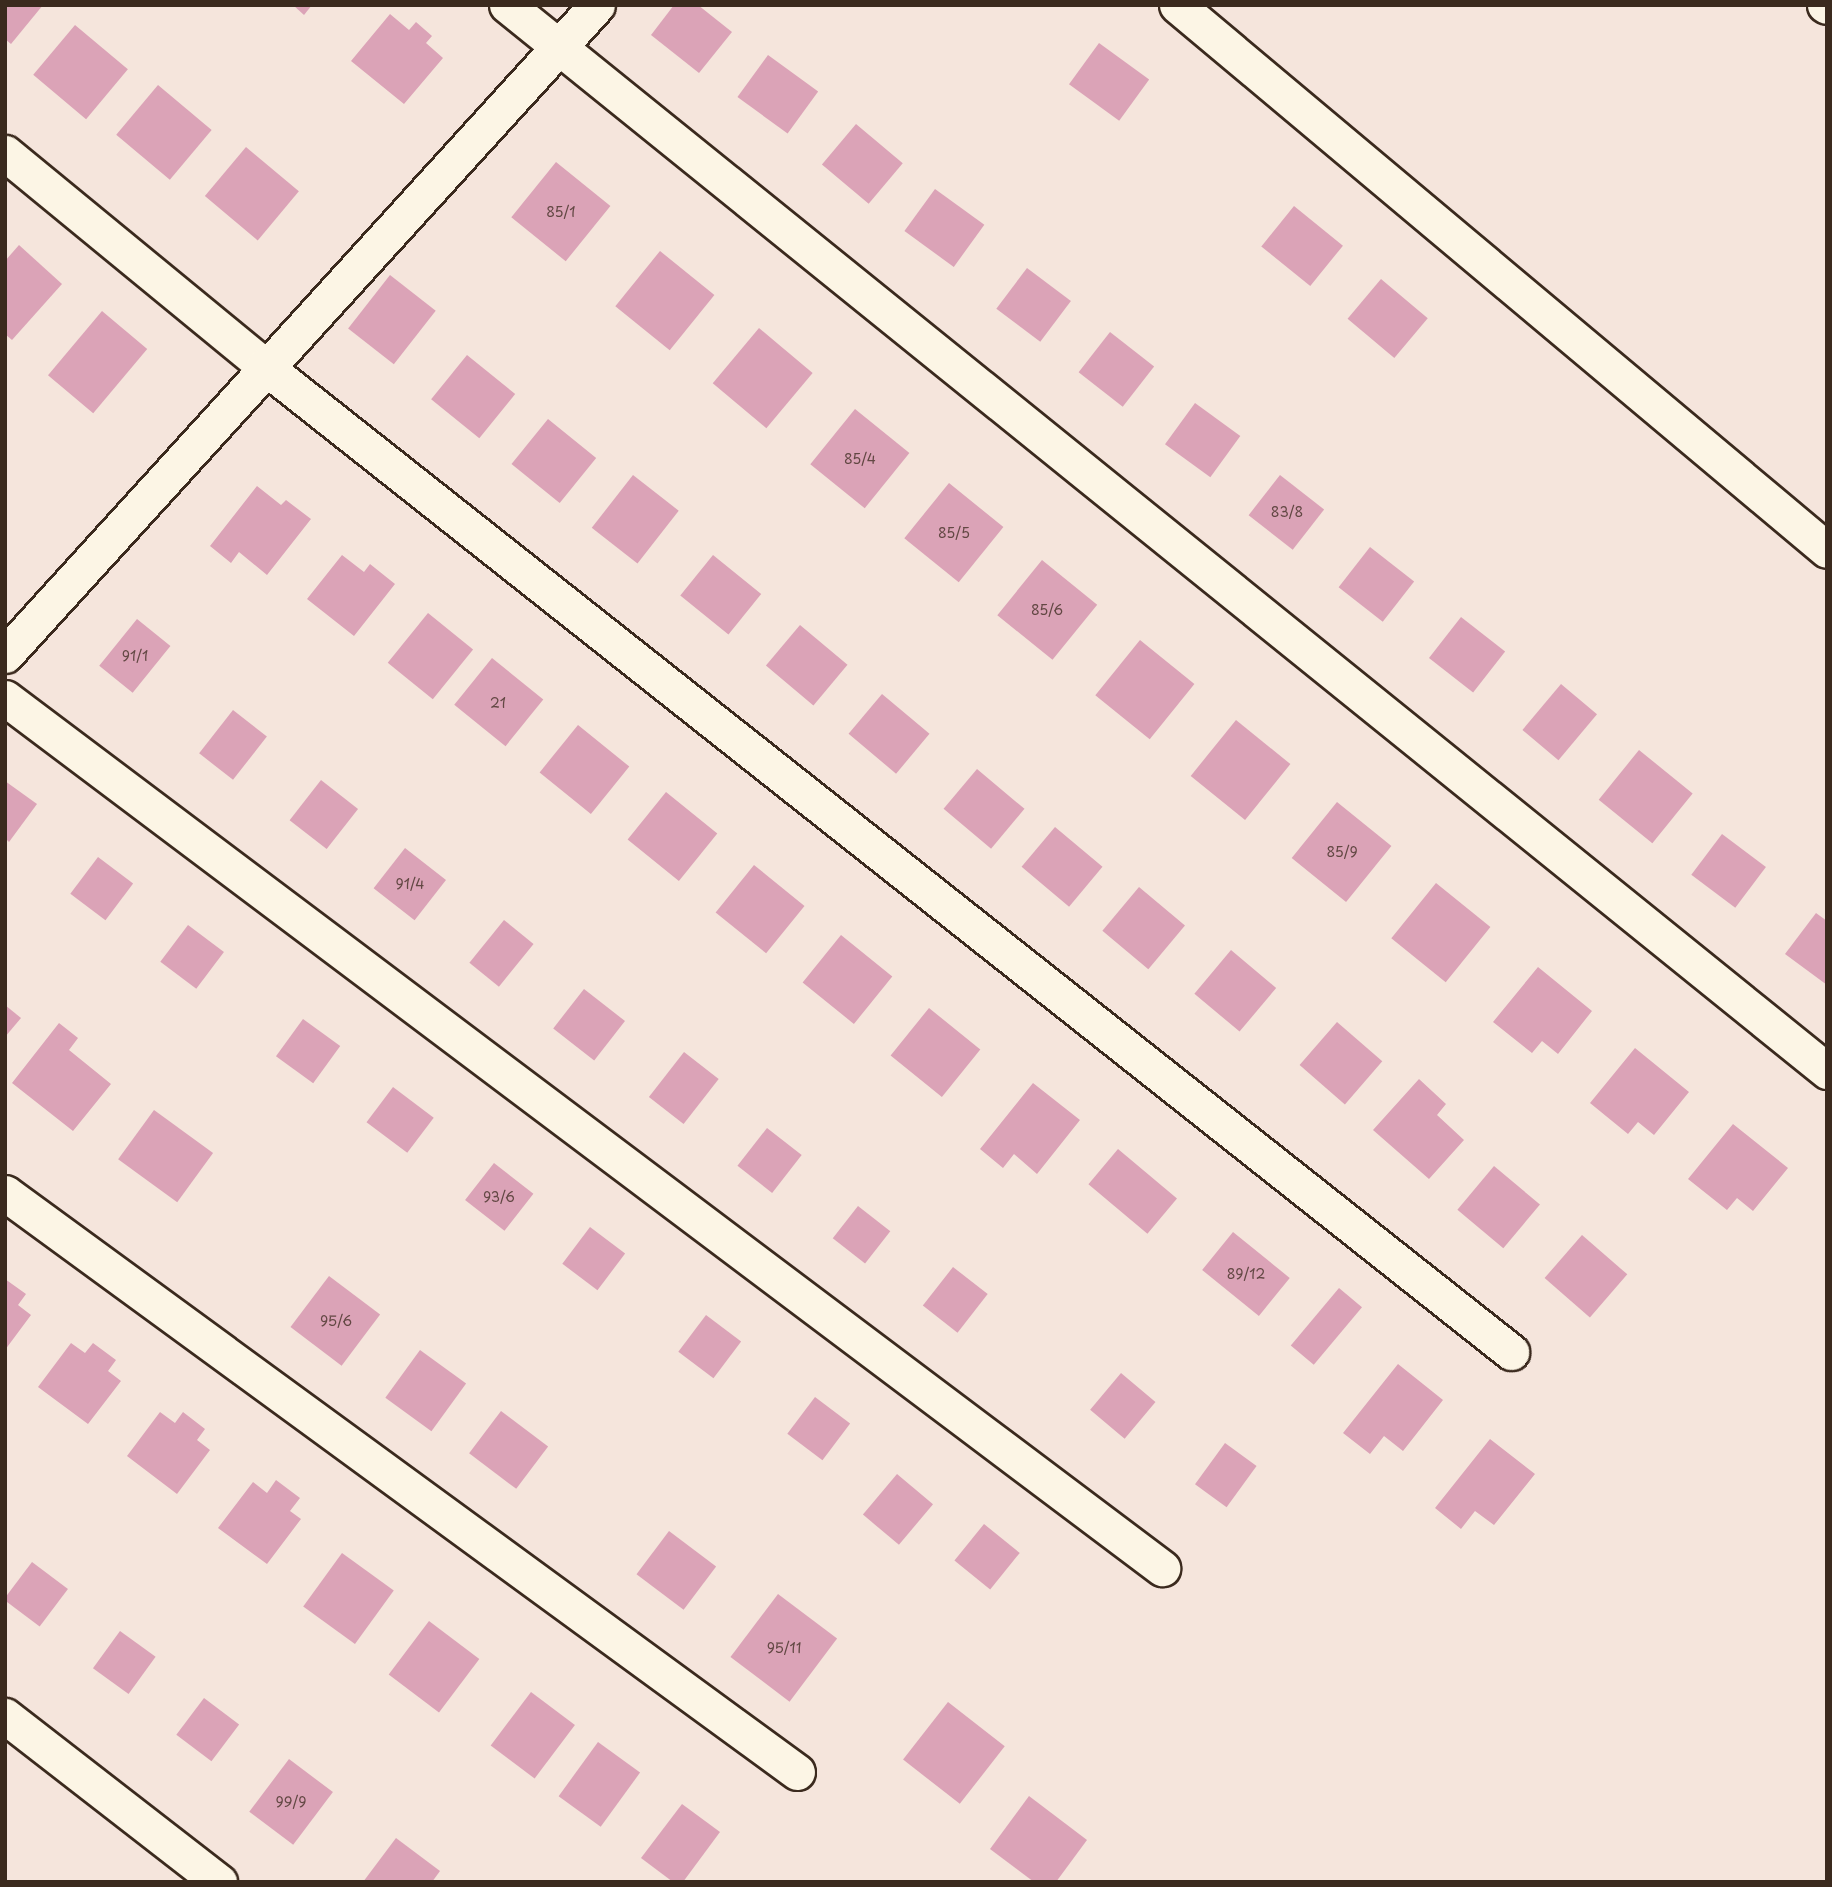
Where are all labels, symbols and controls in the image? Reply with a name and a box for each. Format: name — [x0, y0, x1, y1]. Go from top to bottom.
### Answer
house number: 85/1 — [546, 204, 576, 220]
house number: 85/4 — [844, 451, 876, 467]
house number: 83/8 — [1271, 504, 1303, 520]
house number: 85/5 — [938, 525, 970, 541]
house number: 85/6 — [1031, 602, 1063, 618]
house number: 91/1 — [122, 648, 148, 664]
house number: 21 — [490, 695, 506, 711]
house number: 85/9 — [1326, 844, 1358, 860]
house number: 91/4 — [395, 876, 425, 892]
house number: 93/6 — [483, 1189, 515, 1205]
house number: 89/12 — [1227, 1266, 1265, 1282]
house number: 95/6 — [320, 1313, 352, 1329]
house number: 95/11 — [767, 1640, 801, 1656]
house number: 99/9 — [276, 1794, 306, 1810]

